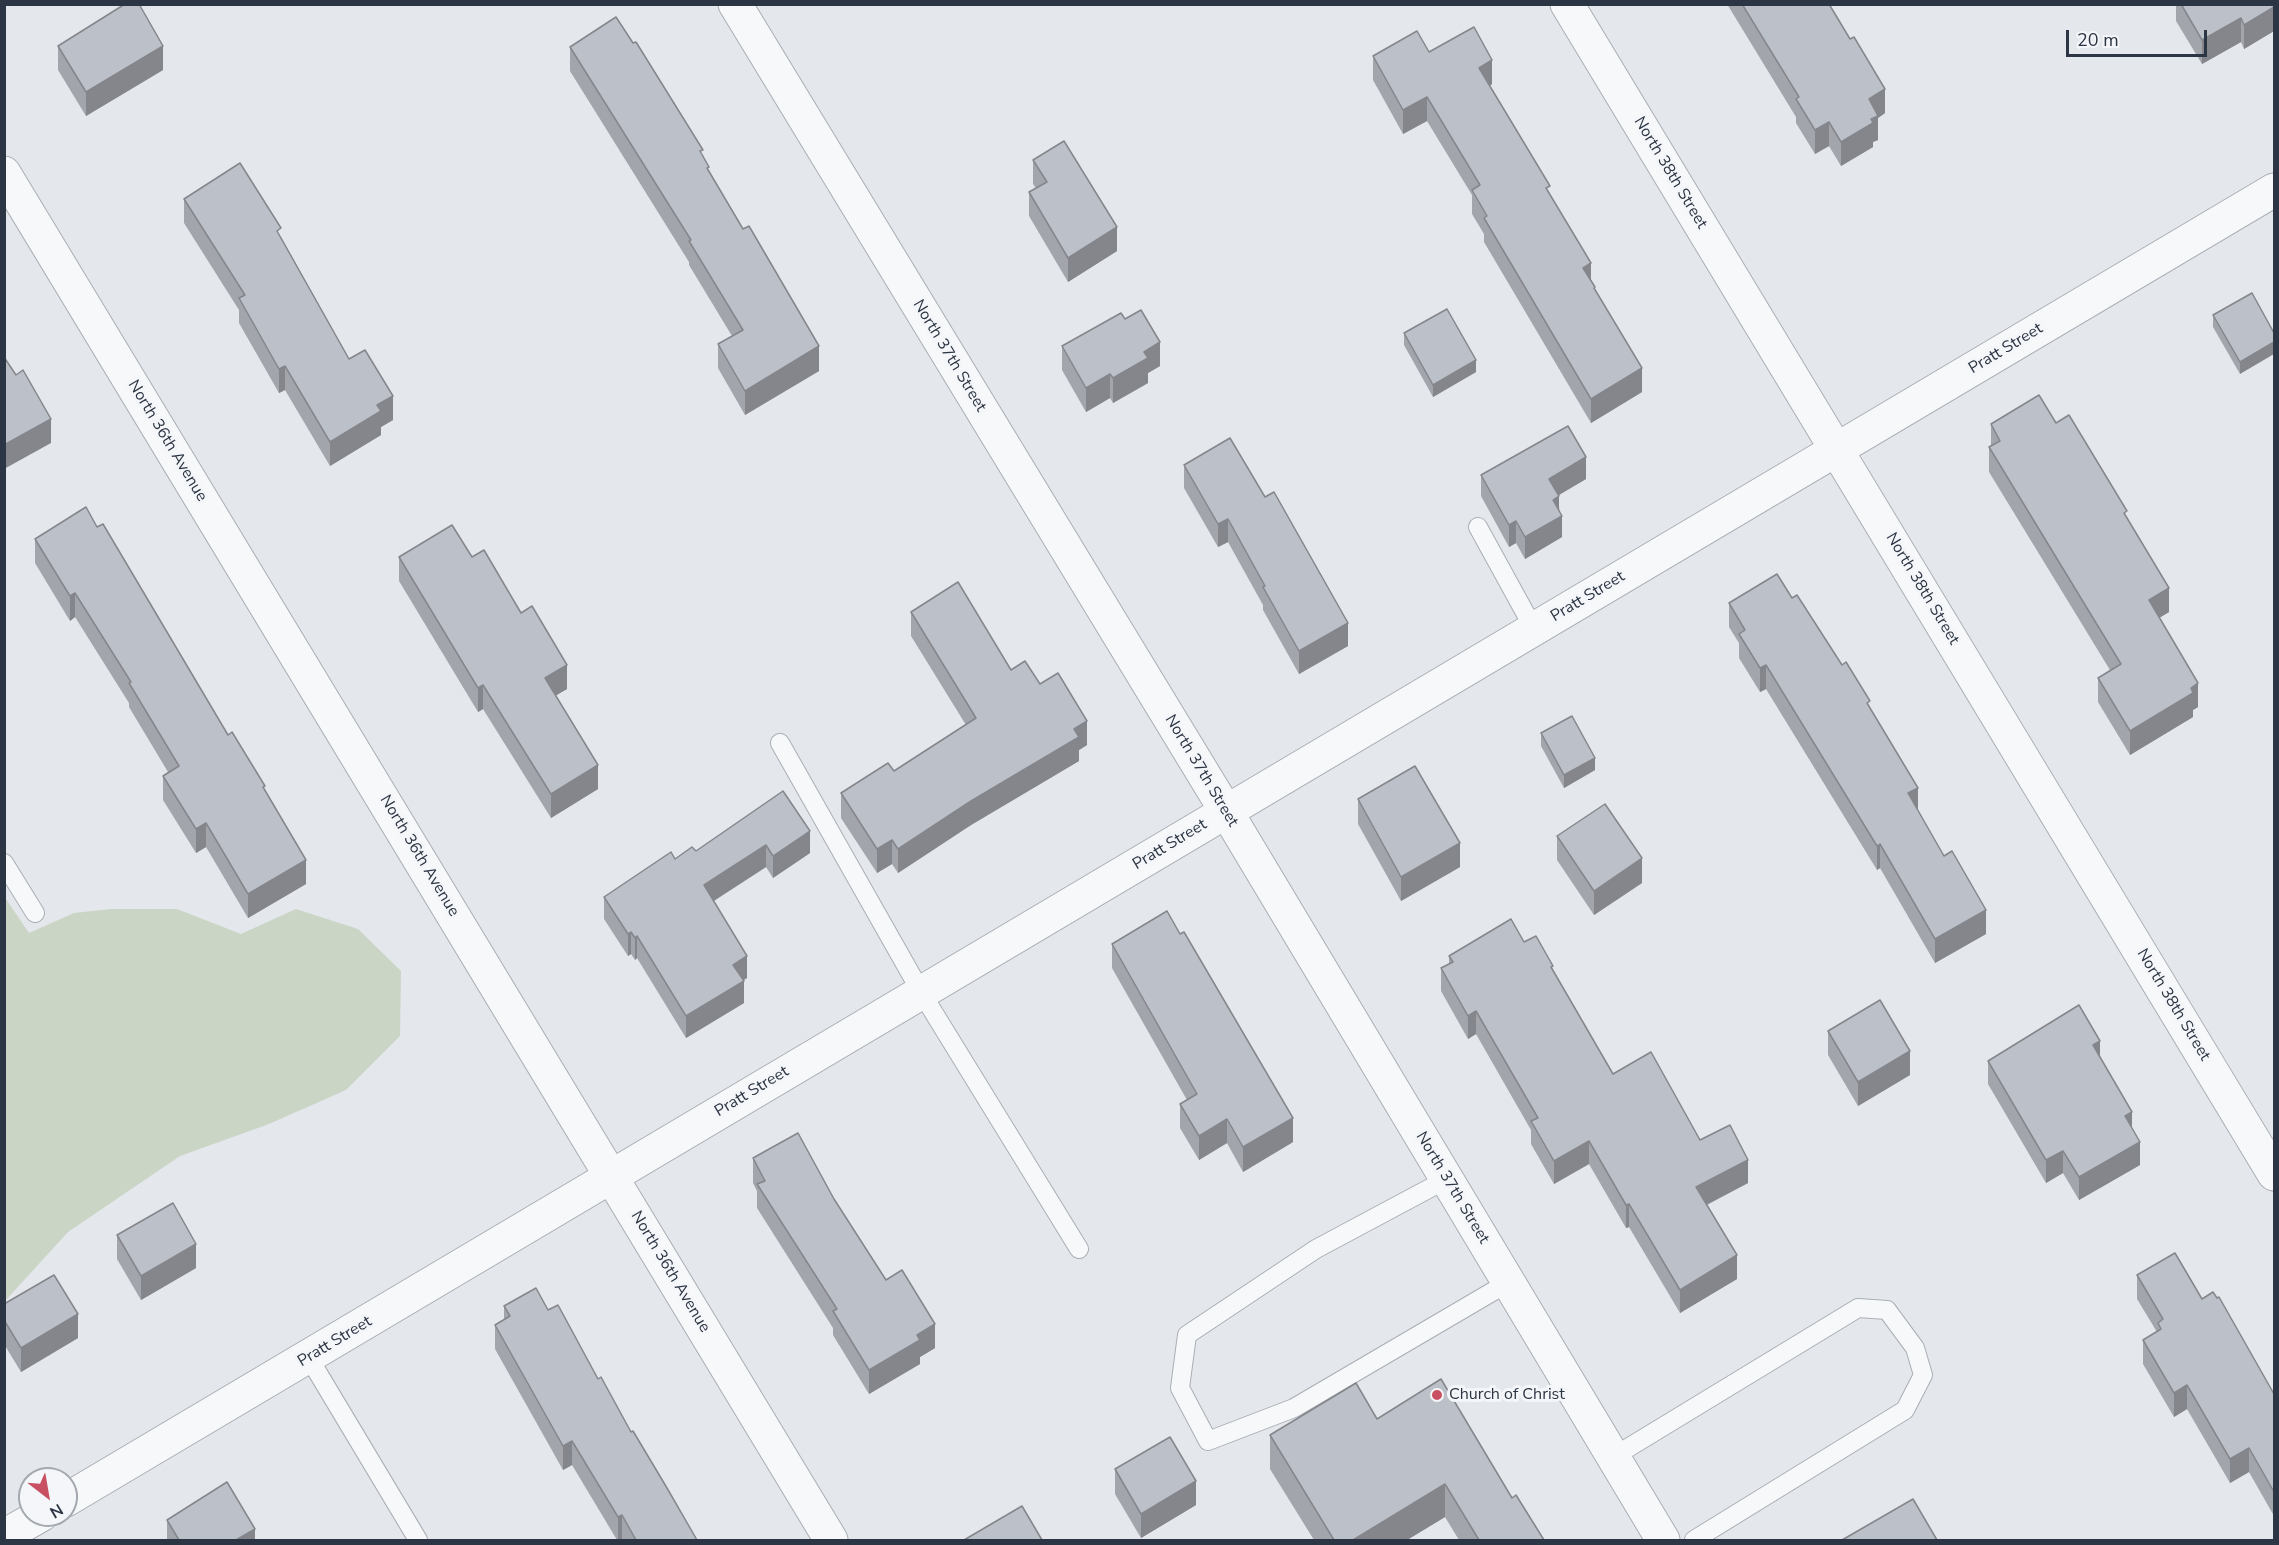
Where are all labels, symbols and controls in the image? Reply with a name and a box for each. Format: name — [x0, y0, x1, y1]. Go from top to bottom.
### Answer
scale bar — [2069, 18, 2210, 56]
text: 20 m — [2077, 28, 2119, 52]
street label: North 38th Street — [1629, 113, 1711, 233]
street label: North 37th Street — [908, 296, 990, 416]
street label: Pratt Street — [1966, 319, 2046, 379]
street label: North 36th Avenue — [123, 377, 211, 505]
street label: North 38th Street — [1881, 529, 1963, 649]
street label: Pratt Street — [1548, 567, 1628, 627]
street label: North 37th Street — [1160, 711, 1242, 831]
street label: North 36th Avenue — [375, 792, 463, 920]
street label: Pratt Street — [1130, 815, 1210, 875]
street label: North 38th Street — [2132, 945, 2214, 1065]
street label: Pratt Street — [712, 1062, 792, 1122]
street label: North 37th Street — [1411, 1128, 1493, 1248]
street label: North 36th Avenue — [626, 1208, 714, 1336]
street label: Pratt Street — [295, 1312, 375, 1372]
place label: Church of Christ — [1449, 1385, 1565, 1405]
marker: Church of Christ — [1430, 1388, 1444, 1402]
north arrow — [18, 1467, 78, 1527]
text: N — [45, 1498, 67, 1523]

